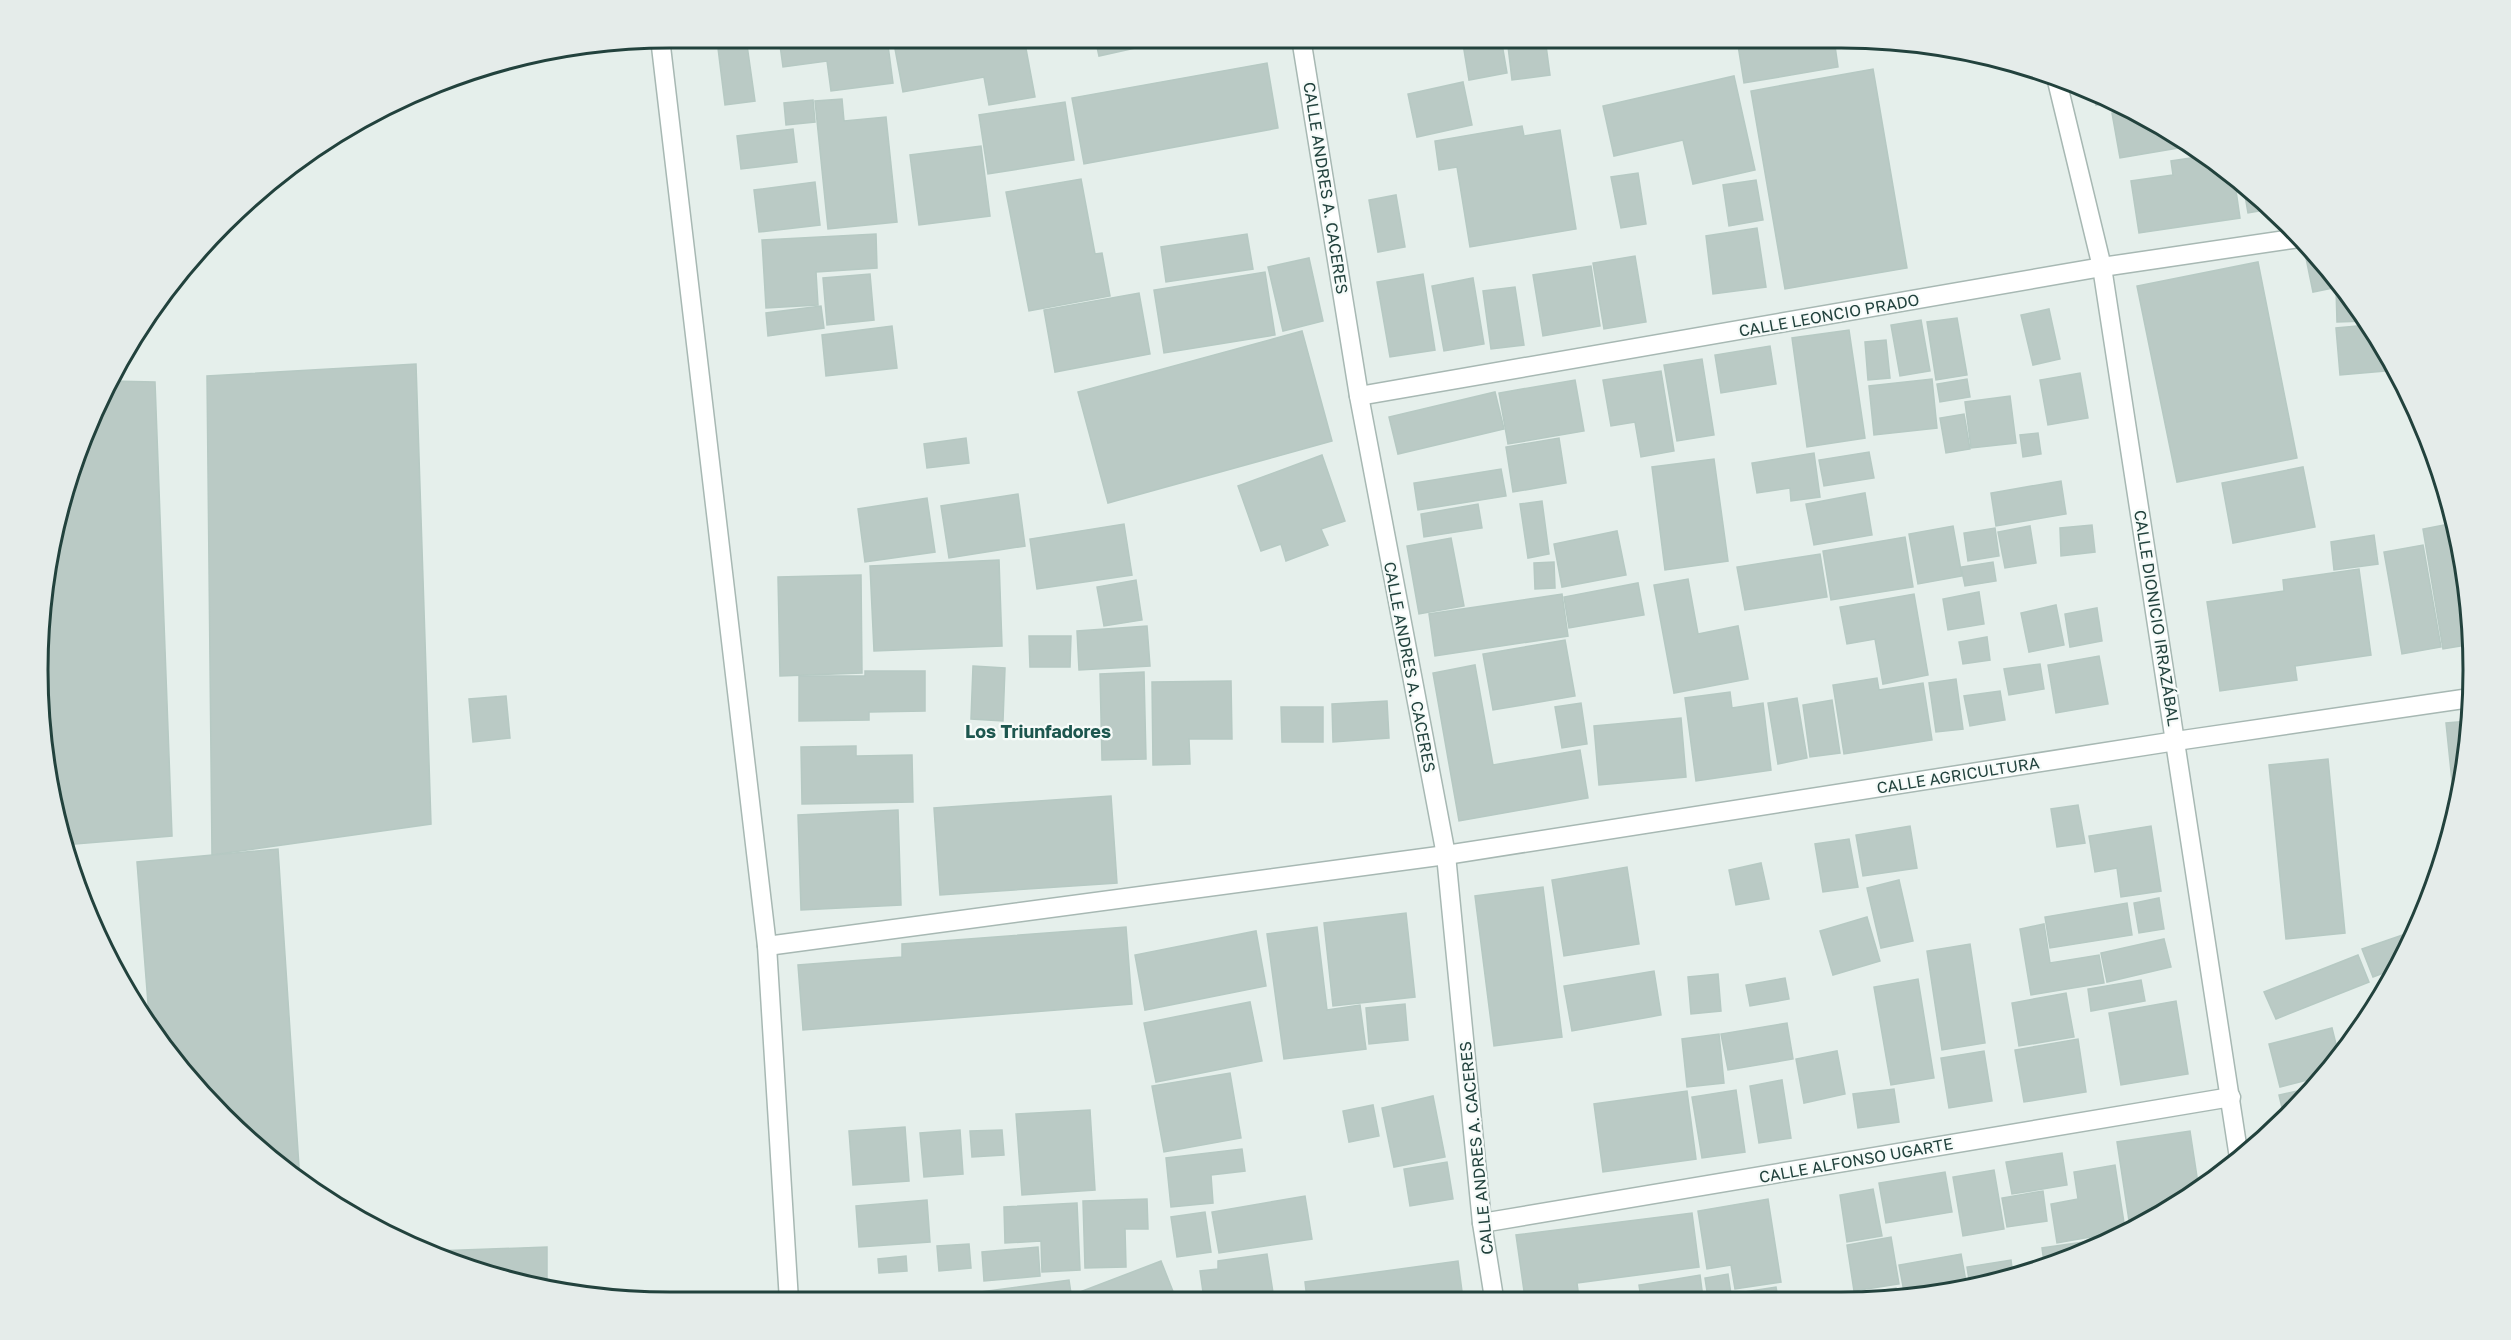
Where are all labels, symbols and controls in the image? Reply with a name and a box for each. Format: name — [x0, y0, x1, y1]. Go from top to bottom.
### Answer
street label: CALLE ANDRES A. CACERES — [1299, 81, 1353, 295]
street label: CALLE LEONCIO PRADO — [1737, 289, 1921, 341]
street label: CALLE DIONICIO IRRAZÁBAL — [2130, 509, 2184, 727]
street label: CALLE ANDRES A. CACERES — [1380, 560, 1440, 774]
district label: Los Triunfadores — [965, 720, 1111, 742]
street label: CALLE AGRICULTURA — [1875, 752, 2041, 798]
street label: CALLE ANDRES A. CACERES — [1455, 1040, 1497, 1256]
street label: CALLE ALFONSO UGARTE — [1758, 1133, 1954, 1187]

